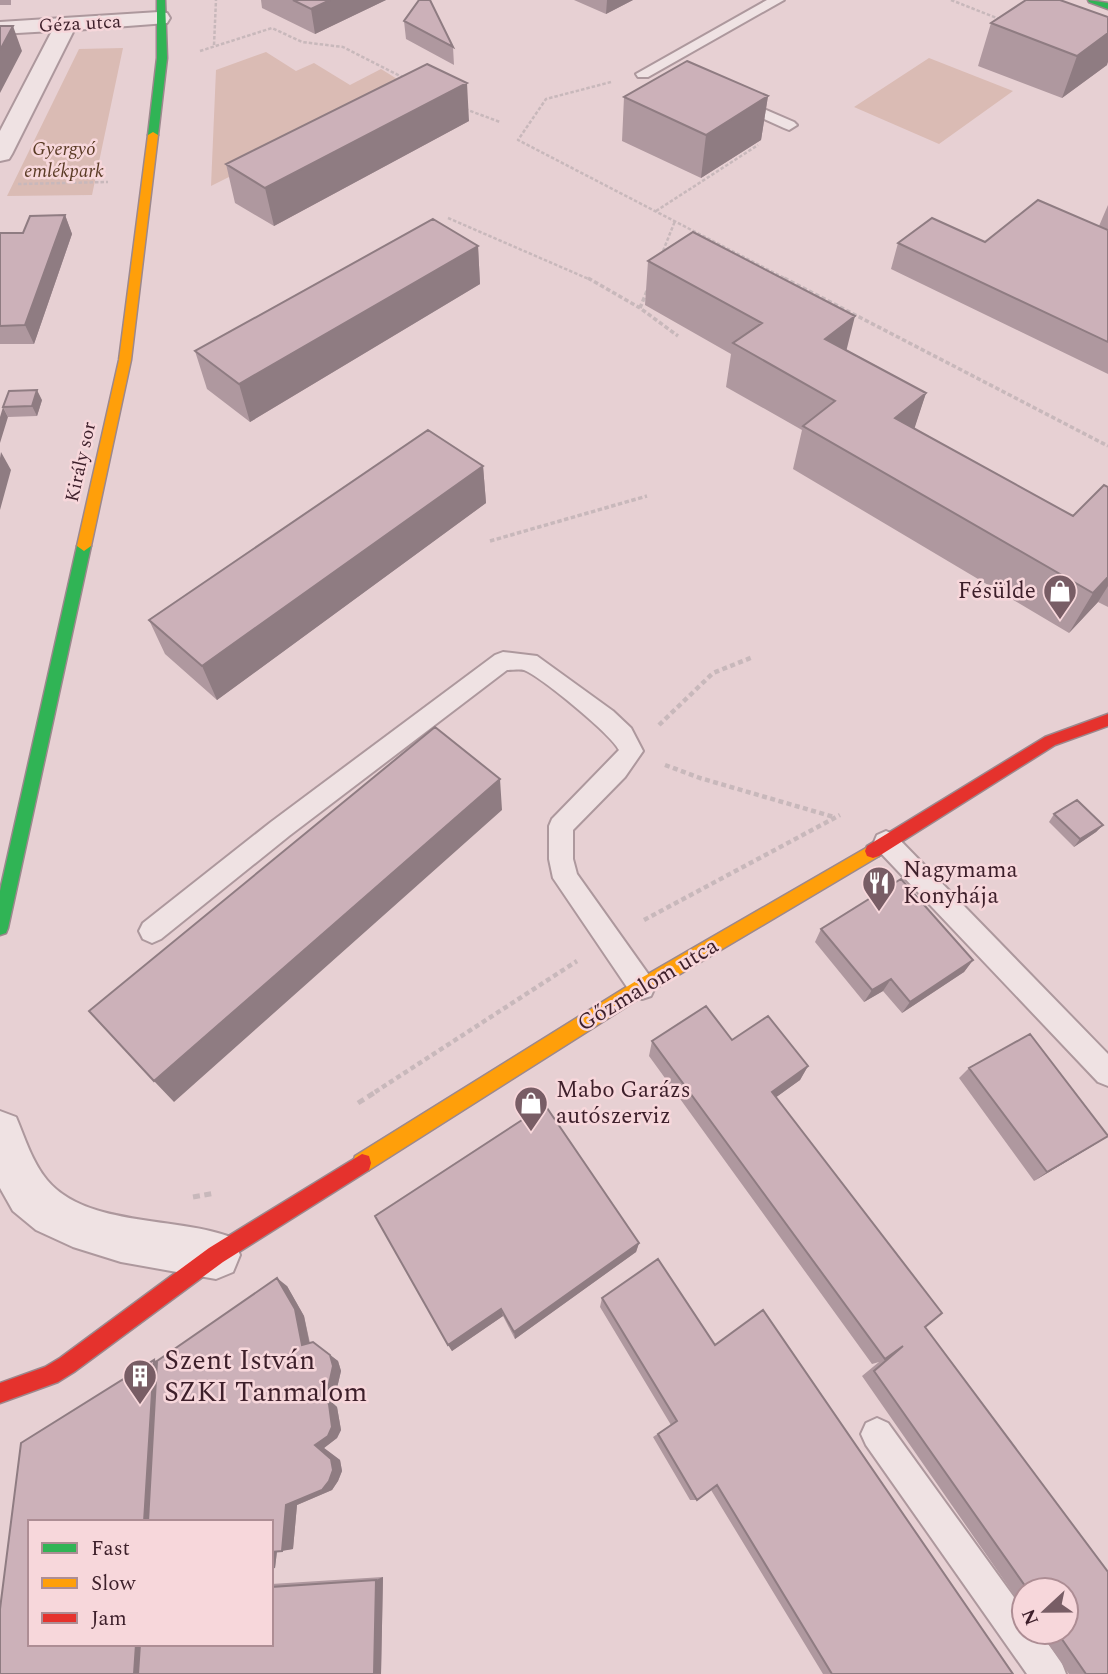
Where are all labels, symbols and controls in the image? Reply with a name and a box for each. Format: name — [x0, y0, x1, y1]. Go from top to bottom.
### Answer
street label: Géza utca — [38, 7, 123, 41]
park label: Gyergyó emlékpark — [24, 135, 104, 186]
street label: Király sor — [58, 418, 104, 505]
shop icon: Fésülde — [1041, 572, 1079, 621]
place label: Fésülde — [958, 574, 1036, 609]
place label: Nagymama Konyhája — [903, 853, 1018, 914]
restaurant icon: Nagymama Konyhája — [860, 864, 898, 913]
street label: Gőzmalom utca — [571, 929, 725, 1041]
place label: Mabo Garázs autószerviz — [556, 1073, 691, 1134]
shop icon: Mabo Garázs autószerviz — [512, 1084, 550, 1133]
place label: Szent István SZKI Tanmalom — [164, 1339, 367, 1414]
building icon: Szent István SZKI Tanmalom — [121, 1357, 159, 1406]
legend — [28, 1520, 273, 1646]
text: Fast — [91, 1533, 130, 1565]
text: Slow — [91, 1568, 137, 1600]
north arrow — [1010, 1576, 1080, 1646]
text: Jam — [91, 1603, 127, 1635]
text: N — [1014, 1604, 1047, 1629]

